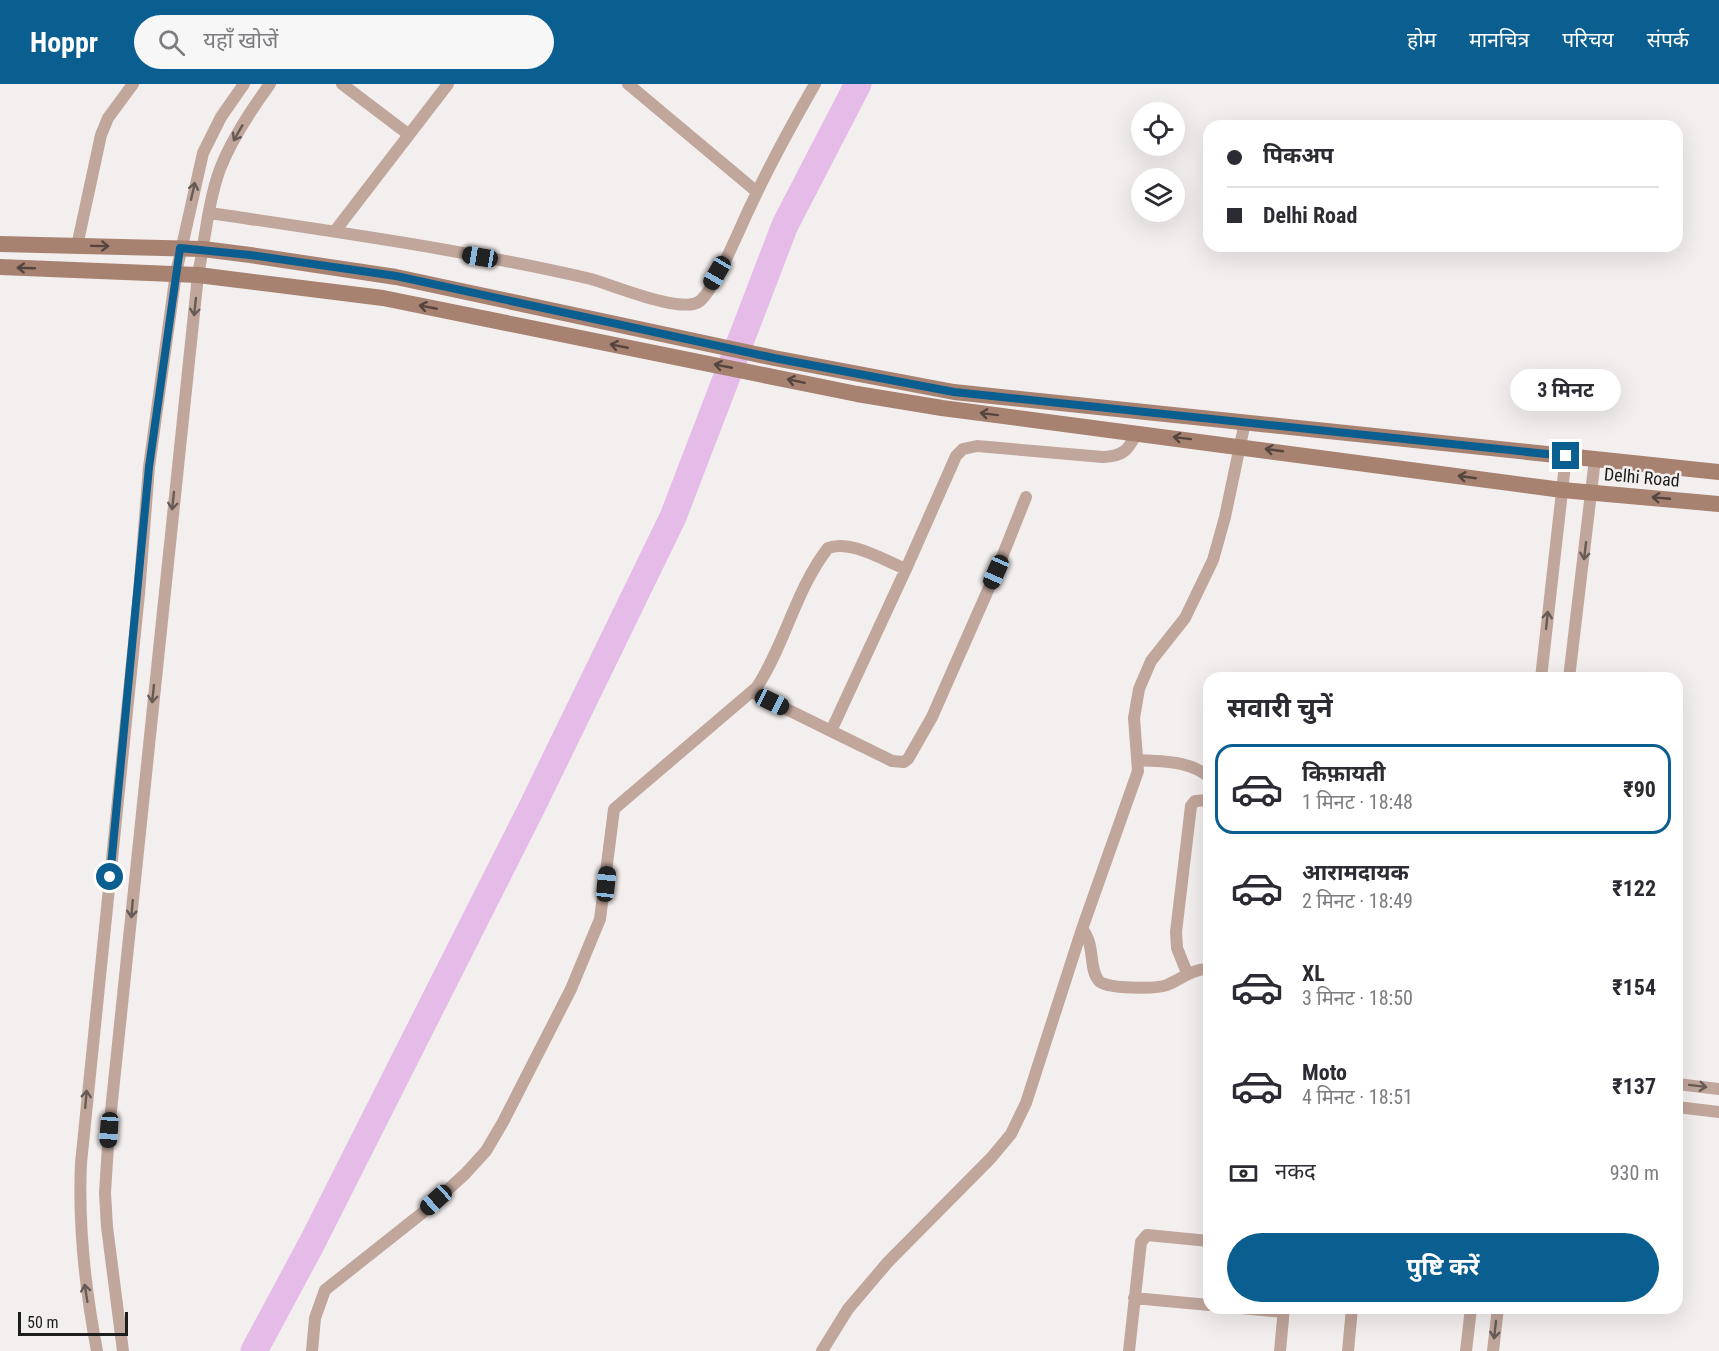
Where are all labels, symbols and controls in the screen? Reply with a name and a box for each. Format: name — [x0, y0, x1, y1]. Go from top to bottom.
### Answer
search box — [134, 15, 554, 69]
text: Hoppr — [30, 26, 98, 59]
icon: search — [155, 26, 188, 59]
text: यहाँ खोजें — [203, 28, 278, 53]
text: होम — [1407, 28, 1436, 52]
text: मानचित्र — [1469, 28, 1529, 52]
text: परिचय — [1562, 28, 1614, 52]
text: संपर्क — [1647, 28, 1689, 52]
map controls — [1131, 102, 1185, 222]
button: locate — [1131, 102, 1185, 156]
one-way arrow — [232, 124, 244, 141]
text: पिकअप — [1263, 143, 1334, 168]
button: layers — [1131, 168, 1185, 222]
one-way arrow — [187, 182, 199, 201]
text: Delhi Road — [1263, 203, 1357, 228]
one-way arrow — [90, 240, 110, 252]
car — [461, 245, 499, 269]
car — [700, 253, 734, 293]
one-way arrow — [16, 262, 36, 273]
one-way arrow — [189, 296, 200, 316]
one-way arrow — [419, 301, 439, 312]
one-way arrow — [610, 339, 629, 351]
one-way arrow — [714, 360, 733, 371]
callout: 3 मिनट — [1510, 369, 1622, 411]
one-way arrow — [787, 375, 807, 386]
text: 3 मिनट — [1537, 378, 1594, 402]
one-way arrow — [979, 408, 999, 419]
one-way arrow — [1173, 433, 1192, 444]
route end — [1552, 442, 1579, 469]
one-way arrow — [1264, 445, 1284, 456]
street label: Delhi Road — [1603, 463, 1681, 491]
one-way arrow — [1458, 471, 1477, 482]
one-way arrow — [167, 490, 178, 510]
one-way arrow — [1651, 493, 1671, 504]
one-way arrow — [1579, 540, 1590, 560]
car — [980, 552, 1012, 592]
one-way arrow — [1542, 610, 1553, 630]
one-way arrow — [147, 684, 158, 704]
car — [752, 686, 792, 718]
text: सवारी चुनें — [1227, 692, 1333, 724]
text: किफ़ायती — [1302, 761, 1386, 786]
icon: car — [1230, 762, 1284, 816]
text: ₹90 — [1623, 777, 1656, 802]
text: 1 मिनट · 18:48 — [1302, 790, 1413, 814]
text: आरामदायक — [1302, 860, 1409, 885]
icon: car — [1230, 861, 1284, 915]
route start — [96, 863, 123, 890]
car — [595, 865, 617, 903]
text: ₹122 — [1612, 876, 1656, 901]
text: 2 मिनट · 18:49 — [1302, 889, 1413, 913]
one-way arrow — [127, 899, 138, 919]
icon: car — [1230, 960, 1284, 1014]
text: XL — [1302, 961, 1325, 986]
text: ₹154 — [1612, 975, 1656, 1000]
text: 3 मिनट · 18:50 — [1302, 986, 1413, 1010]
icon: car — [1230, 1059, 1284, 1113]
text: Moto — [1302, 1060, 1347, 1085]
text: ₹137 — [1612, 1074, 1656, 1099]
one-way arrow — [1688, 1081, 1707, 1092]
text: 4 मिनट · 18:51 — [1302, 1085, 1413, 1109]
one-way arrow — [81, 1090, 92, 1110]
car — [99, 1111, 119, 1149]
icon: cash — [1227, 1157, 1260, 1190]
text: नकद — [1275, 1159, 1316, 1184]
text: 930 m — [1610, 1161, 1659, 1185]
car — [417, 1181, 455, 1219]
button: पुष्टि करें — [1227, 1233, 1659, 1302]
one-way arrow — [81, 1284, 92, 1304]
scale bar — [18, 1309, 128, 1336]
text: 50 m — [27, 1313, 59, 1332]
one-way arrow — [1489, 1319, 1500, 1339]

